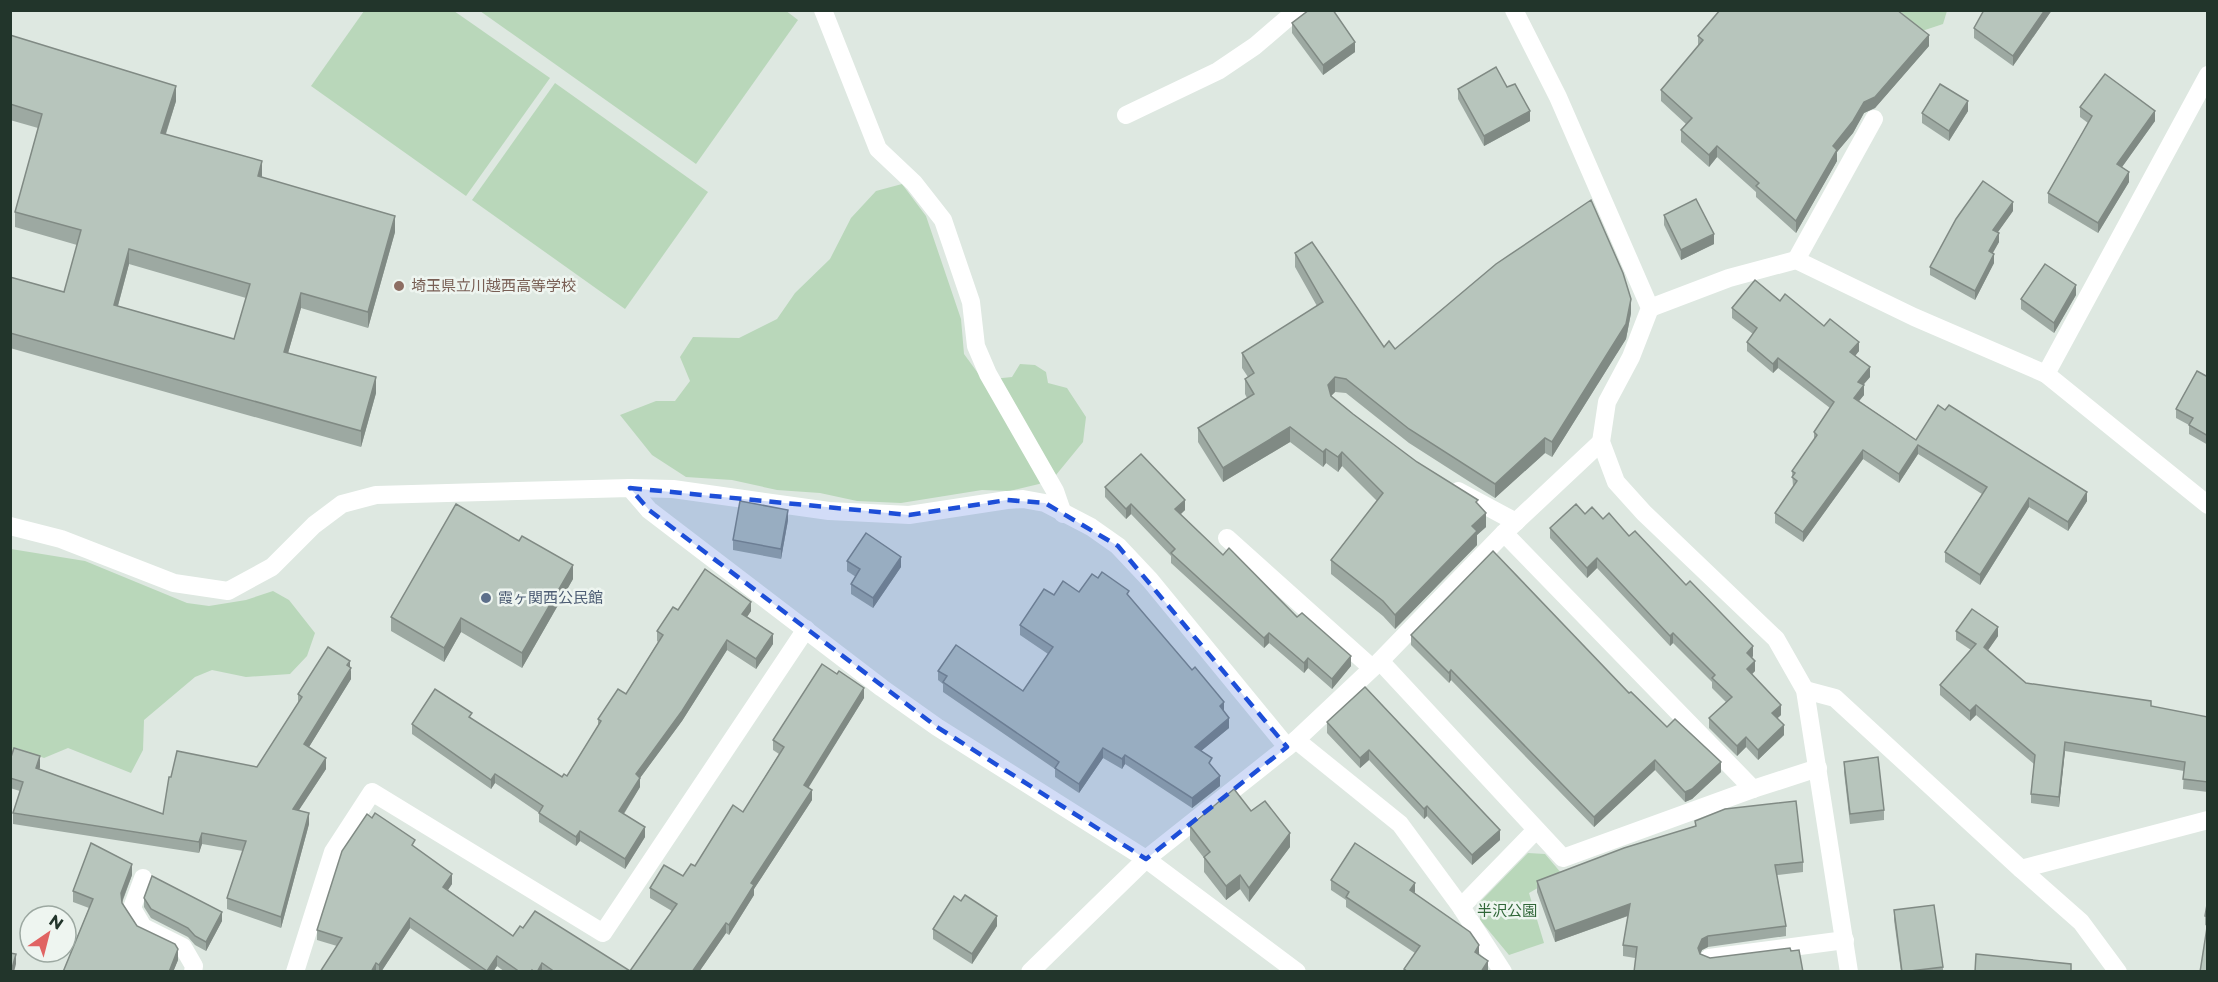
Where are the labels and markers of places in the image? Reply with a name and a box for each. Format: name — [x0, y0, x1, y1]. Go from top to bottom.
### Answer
place label: 埼玉県立川越西高等学校 — [411, 276, 576, 295]
marker: 埼玉県立川越西高等学校 — [392, 279, 406, 293]
place label: 霞ヶ関西公民館 — [498, 588, 603, 607]
marker: 霞ヶ関西公民館 — [479, 591, 493, 605]

